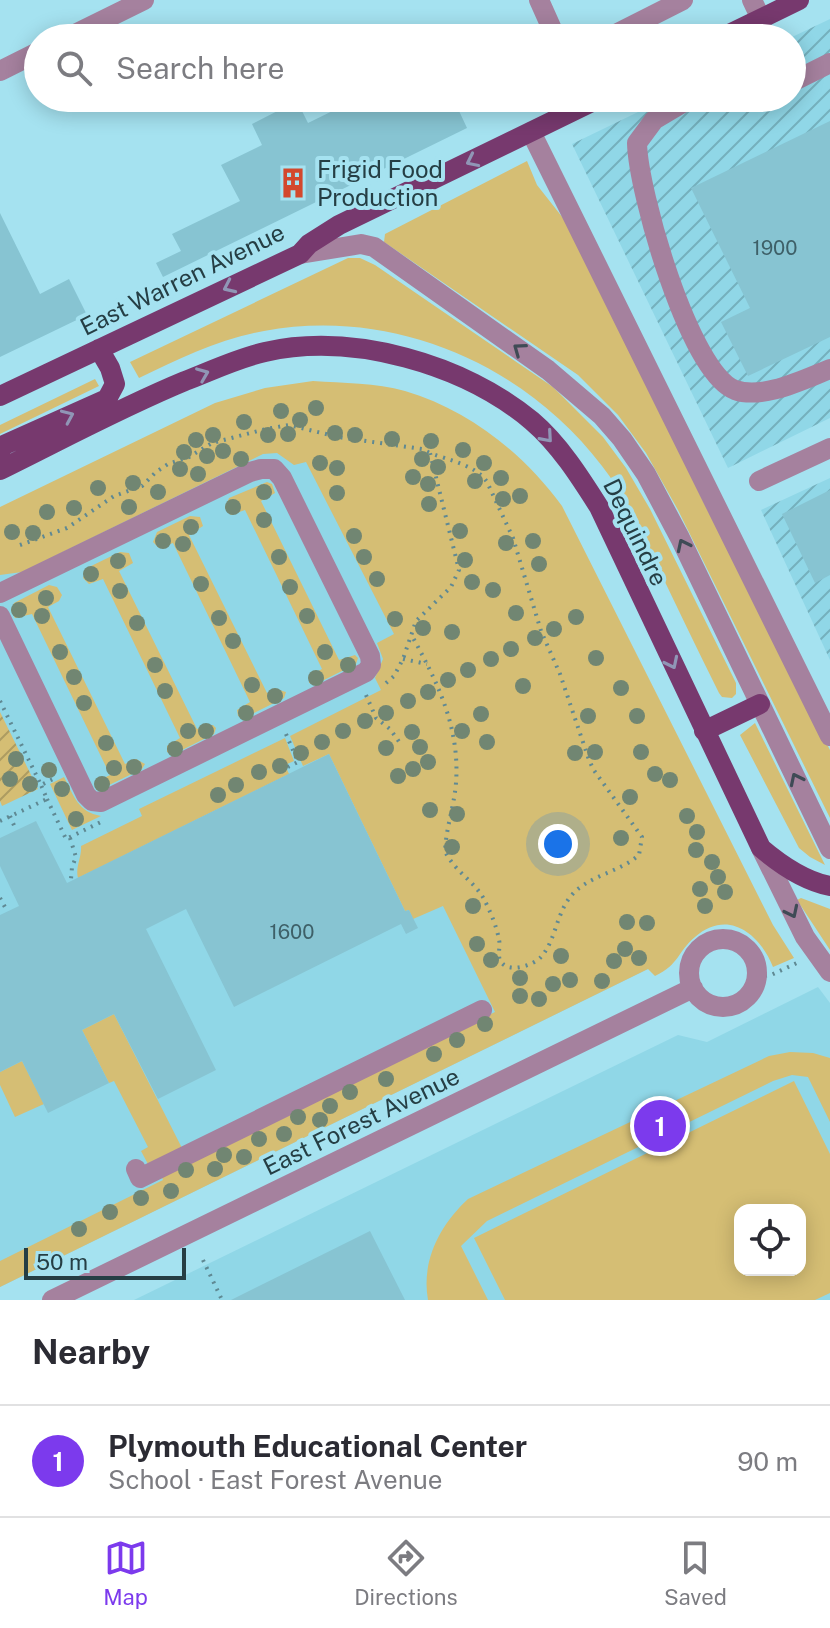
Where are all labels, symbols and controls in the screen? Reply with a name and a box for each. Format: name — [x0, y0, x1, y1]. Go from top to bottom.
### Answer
search box — [24, 24, 806, 112]
icon: search — [52, 46, 96, 90]
text: Search here — [116, 50, 284, 86]
one-way arrow — [466, 151, 480, 167]
place label: Frigid Food Production — [317, 155, 443, 211]
building icon: Frigid Food Production — [276, 166, 310, 200]
street label: East Warren Avenue — [75, 217, 289, 341]
house number: 1900 — [753, 236, 797, 260]
one-way arrow — [223, 277, 238, 293]
one-way arrow — [513, 344, 527, 359]
one-way arrow — [195, 367, 209, 384]
one-way arrow — [60, 410, 74, 426]
one-way arrow — [537, 428, 551, 443]
street label: Dequindre — [598, 474, 674, 590]
one-way arrow — [677, 539, 693, 554]
one-way arrow — [662, 655, 678, 670]
one-way arrow — [790, 773, 806, 788]
your location — [538, 824, 578, 864]
one-way arrow — [782, 903, 798, 918]
house number: 1600 — [270, 920, 314, 944]
street label: East Forest Avenue — [258, 1061, 464, 1181]
pin: 1 — [634, 1096, 686, 1156]
map controls — [734, 1204, 806, 1276]
button: locate — [734, 1204, 806, 1276]
scale bar — [24, 1244, 186, 1280]
text: 50 m — [36, 1249, 88, 1275]
text: Nearby — [32, 1332, 150, 1372]
text: Plymouth Educational Center — [108, 1428, 527, 1464]
text: 1 — [52, 1446, 64, 1477]
text: 90 m — [737, 1446, 798, 1477]
text: School · East Forest Avenue — [108, 1464, 443, 1495]
tab: Map — [103, 1536, 148, 1610]
tab: Directions — [354, 1536, 458, 1610]
tab: Saved — [664, 1536, 727, 1610]

